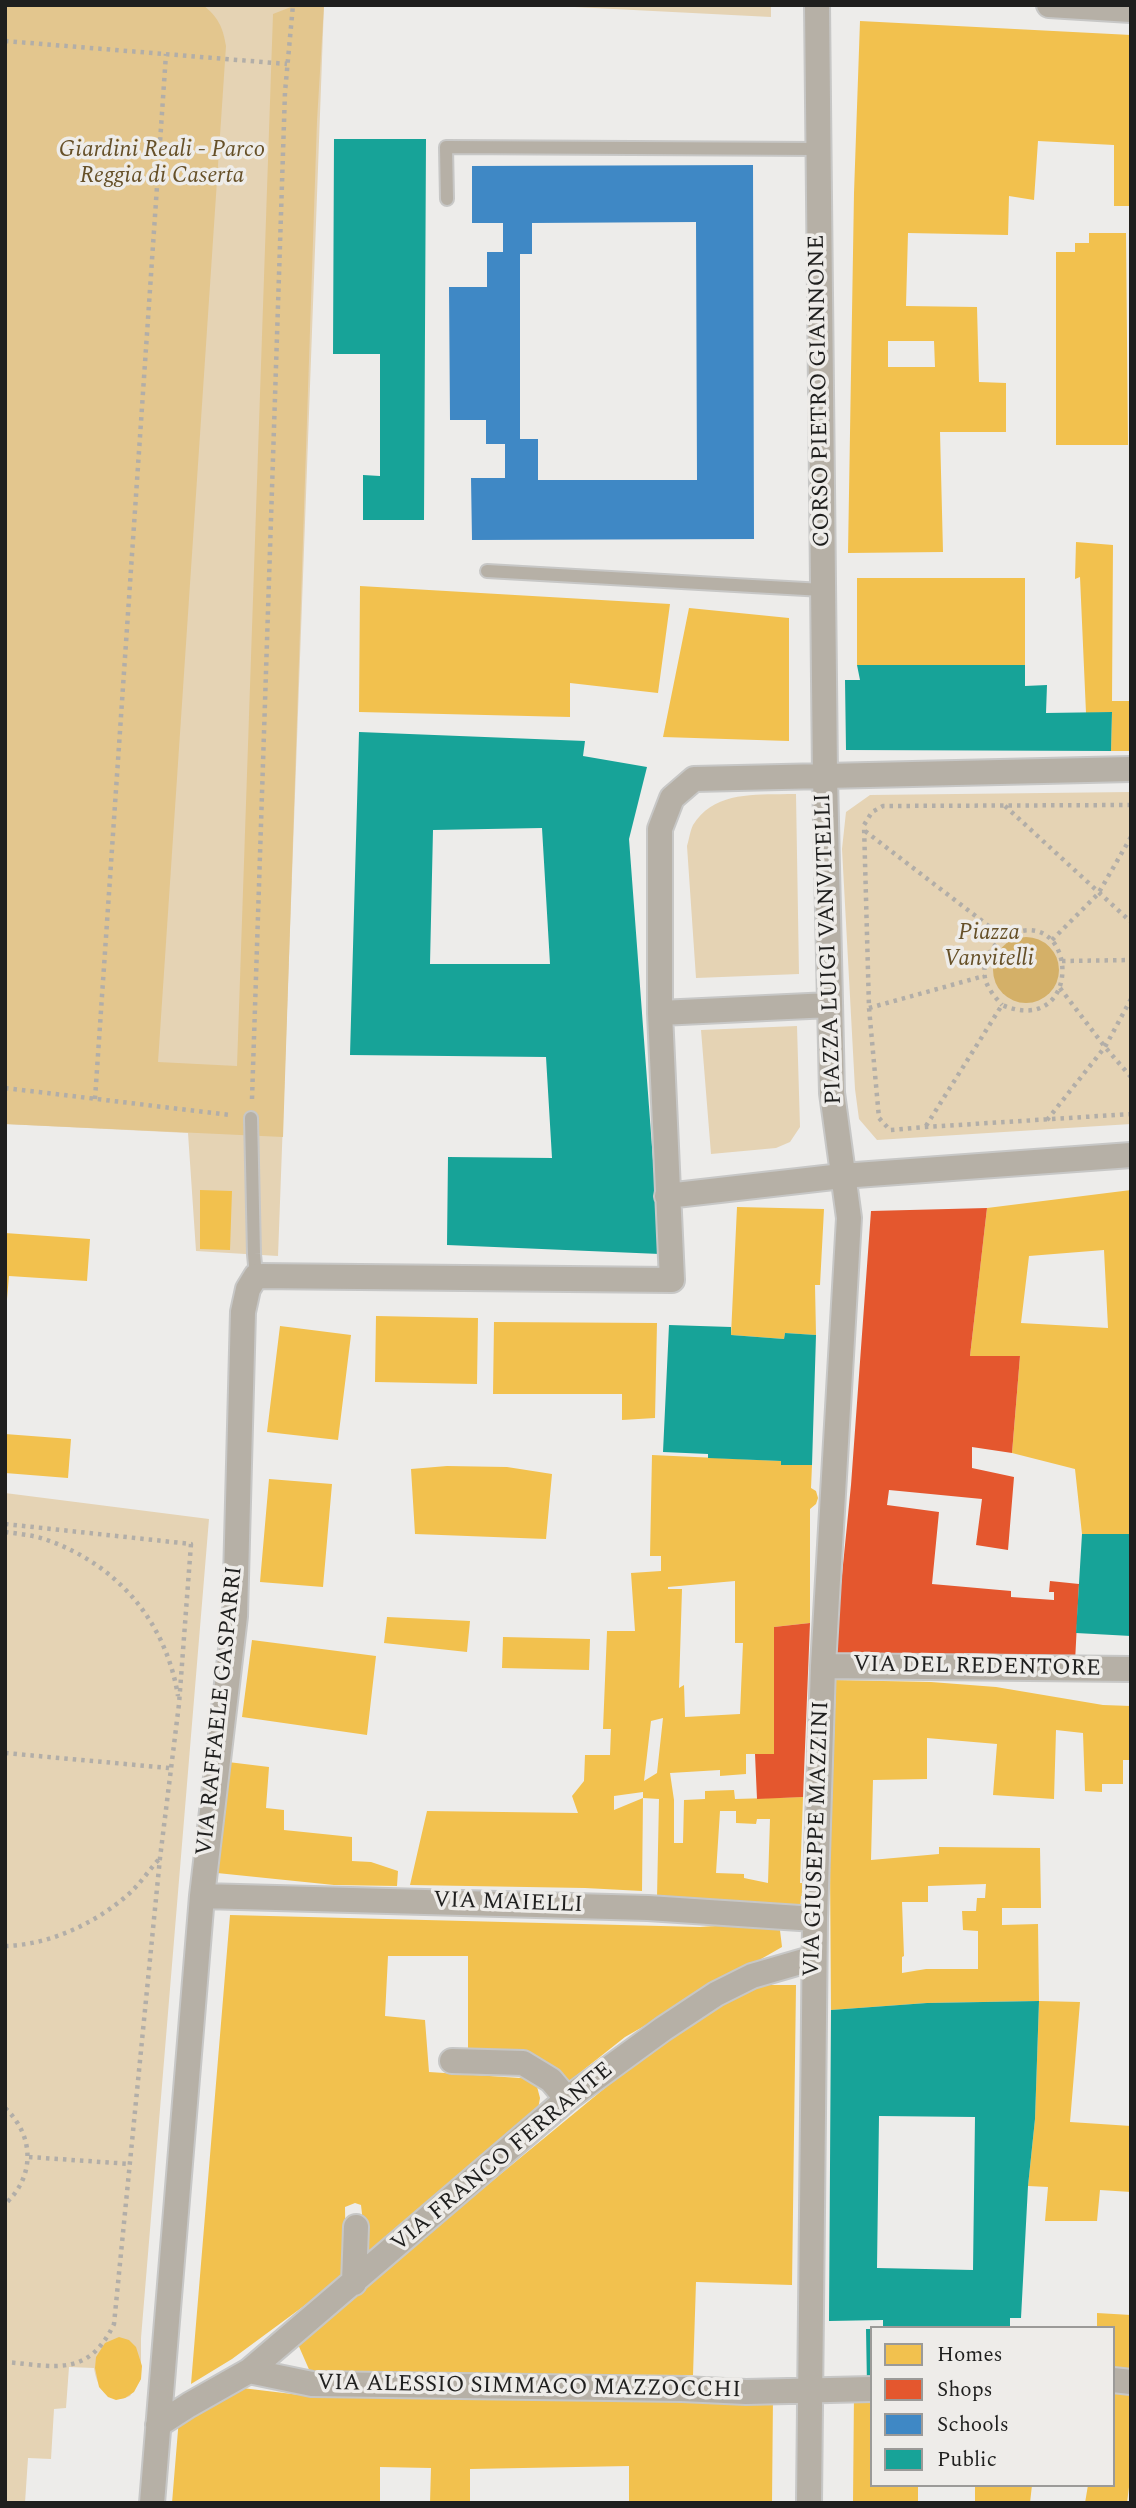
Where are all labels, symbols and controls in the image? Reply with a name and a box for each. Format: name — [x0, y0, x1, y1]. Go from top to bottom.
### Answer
park label: Giardini Reali - Parco Reggia di Caserta — [59, 137, 265, 191]
street label: CORSO PIETRO GIANNONE — [804, 234, 838, 548]
street label: PIAZZA LUIGI VANVITELLI — [811, 793, 849, 1105]
park label: Piazza Vanvitelli — [944, 920, 1034, 974]
street label: VIA RAFFAELE GASPARRI — [192, 1565, 250, 1857]
street label: VIA DEL REDENTORE — [853, 1652, 1101, 1684]
street label: VIA GIUSEPPE MAZZINI — [799, 1701, 837, 1977]
street label: VIA MAIELLI — [433, 1888, 583, 1920]
street label: VIA FRANCO FERRANTE — [387, 2057, 619, 2259]
legend — [870, 2326, 1115, 2487]
text: Homes — [937, 2339, 1003, 2371]
street label: VIA ALESSIO SIMMACO MAZZOCCHI — [317, 2371, 741, 2405]
text: Shops — [937, 2374, 993, 2406]
text: Schools — [937, 2409, 1009, 2441]
text: Public — [937, 2444, 997, 2476]

